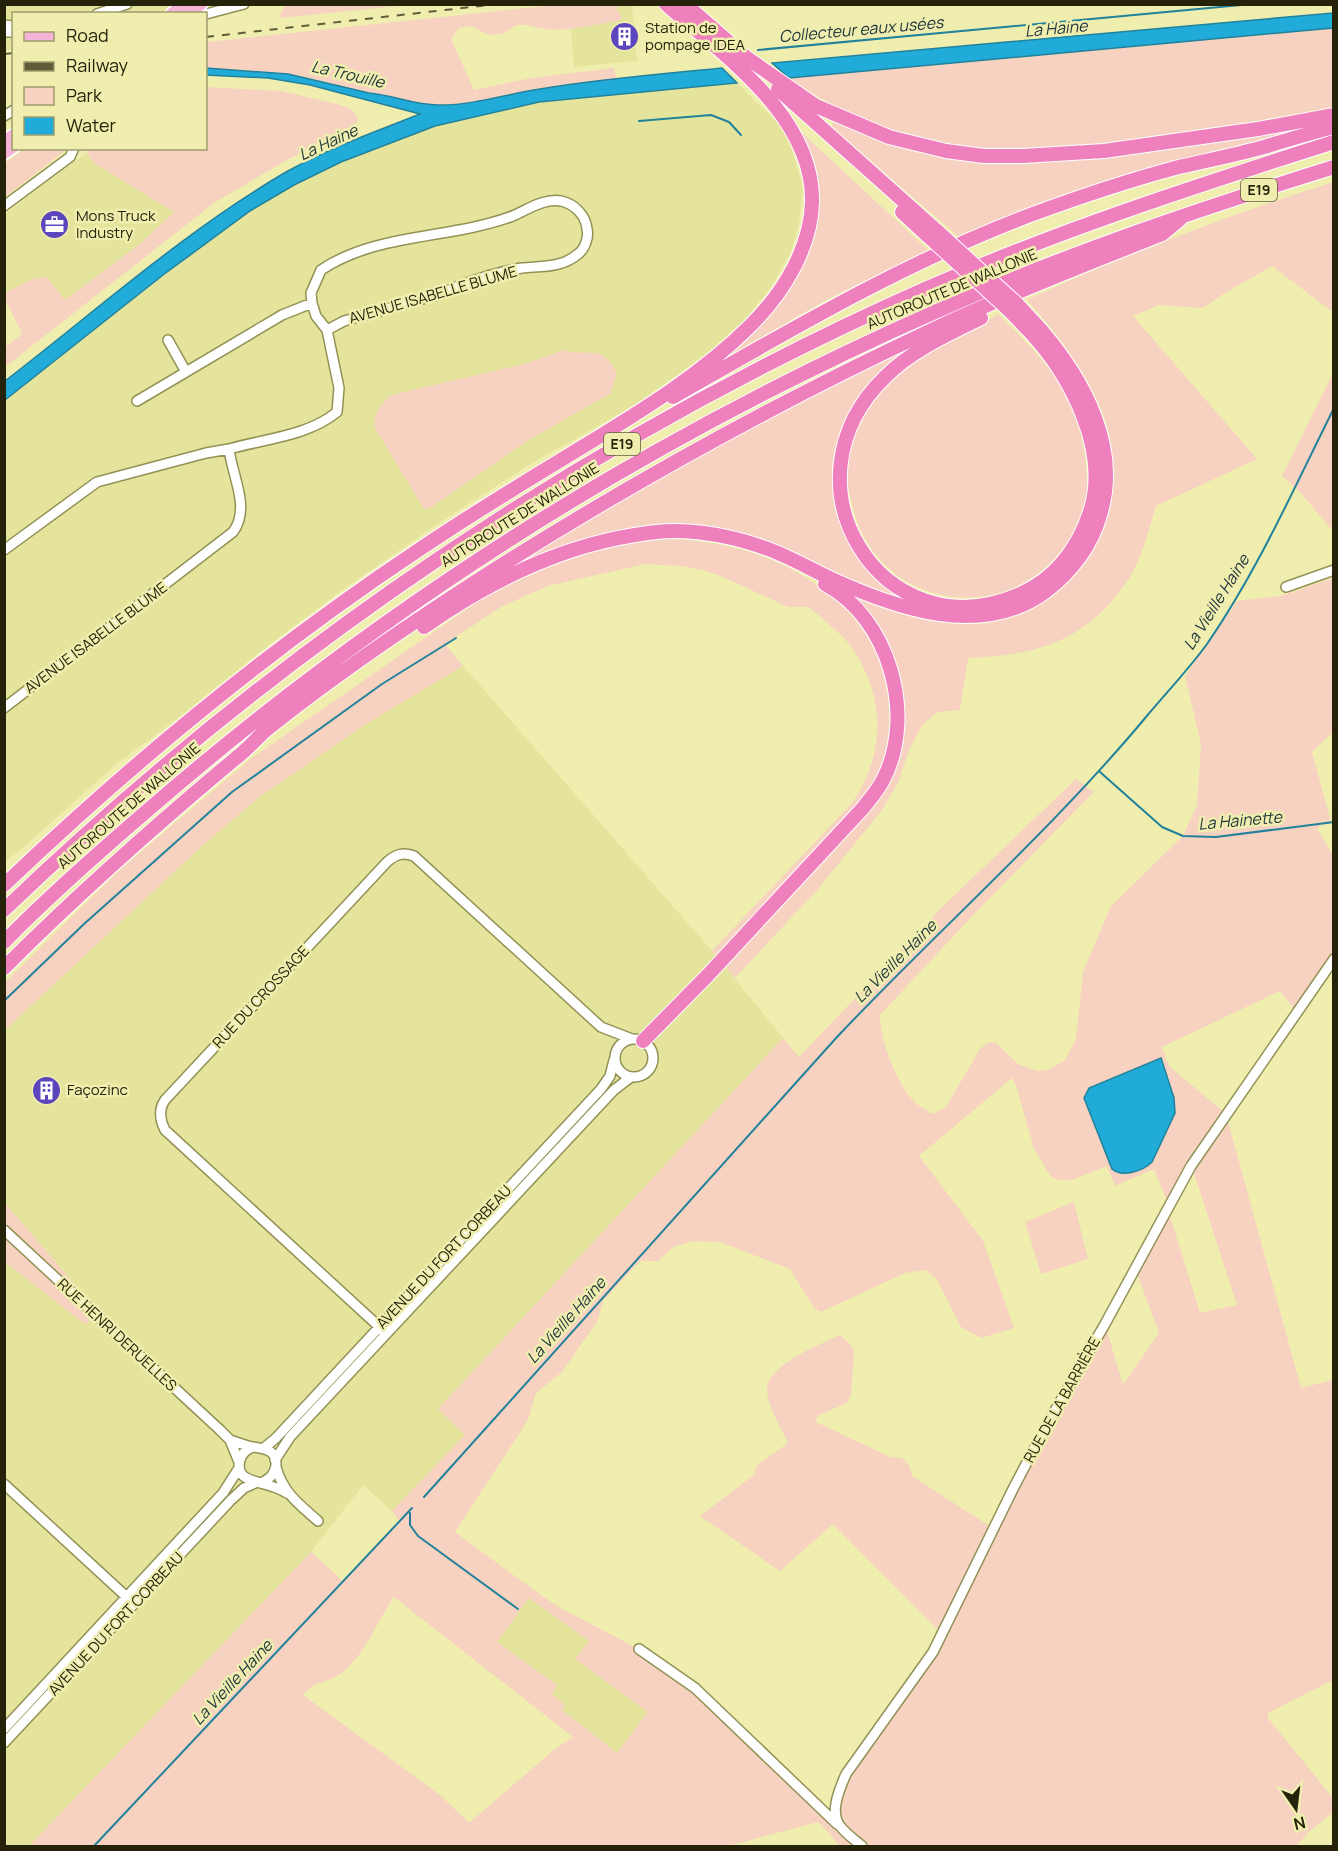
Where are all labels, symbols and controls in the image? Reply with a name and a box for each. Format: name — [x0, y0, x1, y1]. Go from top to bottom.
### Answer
water label: Collecteur eaux usées — [778, 11, 946, 47]
legend — [12, 12, 207, 150]
water label: La Haine — [1024, 14, 1090, 42]
place label: Station de pompage IDEA — [645, 17, 745, 55]
building icon: Station de pompage IDEA — [608, 21, 640, 53]
text: Road — [66, 23, 109, 47]
text: Railway — [66, 53, 128, 77]
water label: La Trouille — [309, 55, 388, 93]
text: Park — [66, 83, 103, 107]
text: Water — [66, 113, 116, 137]
water label: La Haine — [295, 118, 363, 165]
road number: E19 — [1241, 179, 1277, 201]
place label: Mons Truck Industry — [76, 205, 156, 243]
office icon: Mons Truck Industry — [39, 209, 71, 241]
street label: AUTOROUTE DE WALLONIE — [863, 243, 1040, 334]
street label: AVENUE ISABELLE BLUME — [346, 260, 519, 329]
road number: E19 — [604, 433, 640, 455]
street label: AUTOROUTE DE WALLONIE — [437, 457, 603, 572]
water label: La Vieille Haine — [1178, 549, 1255, 654]
street label: AVENUE ISABELLE BLUME — [20, 577, 171, 698]
street label: AUTOROUTE DE WALLONIE — [53, 738, 205, 874]
water label: La Hainette — [1197, 805, 1284, 835]
water label: La Vieille Haine — [849, 914, 942, 1007]
street label: RUE DU CROSSAGE — [208, 941, 314, 1053]
building icon: Façozinc — [30, 1074, 62, 1106]
place label: Façozinc — [67, 1079, 128, 1100]
street label: AVENUE DU FORT CORBEAU — [371, 1180, 516, 1333]
water label: La Vieille Haine — [521, 1271, 612, 1368]
street label: RUE HENRI DERUELLES — [53, 1274, 182, 1396]
street label: RUE DE LA BARRIÈRE — [1018, 1333, 1105, 1467]
street label: AVENUE DU FORT CORBEAU — [43, 1547, 188, 1700]
water label: La Vieille Haine — [187, 1634, 278, 1729]
north arrow — [1266, 1779, 1326, 1839]
text: N — [1291, 1811, 1308, 1836]

